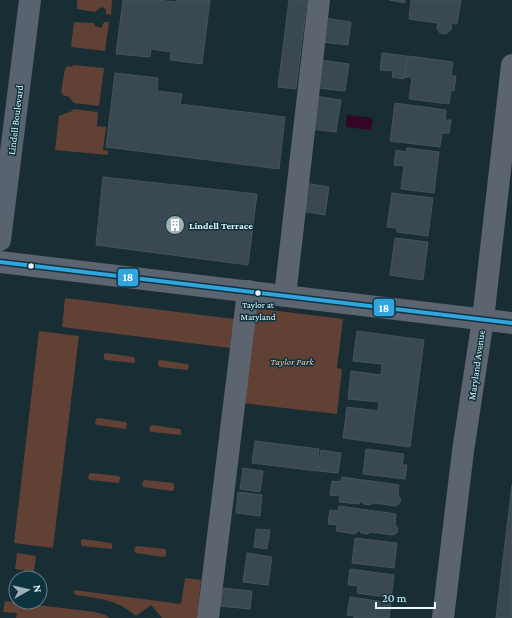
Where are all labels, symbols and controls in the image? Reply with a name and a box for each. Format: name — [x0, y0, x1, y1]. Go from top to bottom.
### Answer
street label: Lindell Boulevard — [6, 84, 25, 156]
building icon: Lindell Terrace — [164, 214, 186, 236]
place label: Lindell Terrace — [189, 220, 253, 231]
unlabelled marker — [26, 261, 36, 271]
line badge: 18 — [117, 268, 139, 287]
text: 18 — [123, 271, 133, 283]
marker: Taylor at Maryland — [253, 288, 263, 298]
line badge: 18 — [373, 298, 395, 317]
place label: Taylor at Maryland — [240, 300, 276, 322]
text: 18 — [379, 302, 389, 314]
street label: Maryland Avenue — [466, 329, 487, 401]
park label: Taylor Park — [270, 356, 314, 367]
north arrow — [8, 570, 48, 610]
text: N — [31, 584, 44, 594]
scale bar — [376, 584, 435, 610]
text: 20 m — [382, 591, 407, 605]

